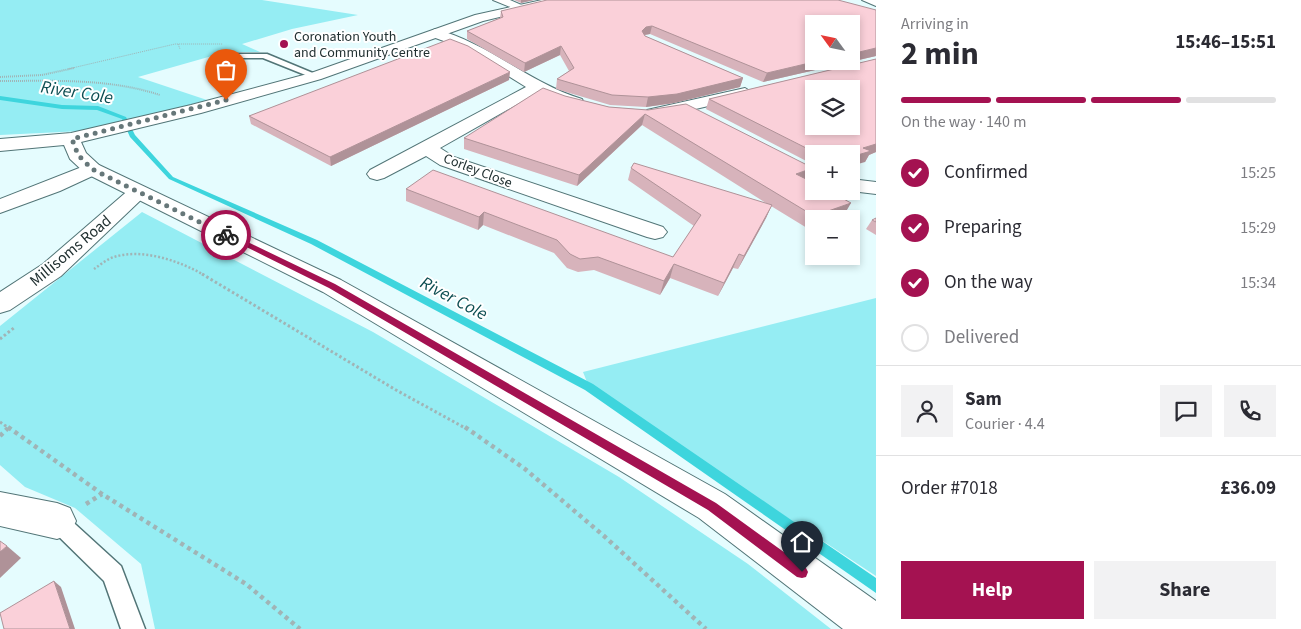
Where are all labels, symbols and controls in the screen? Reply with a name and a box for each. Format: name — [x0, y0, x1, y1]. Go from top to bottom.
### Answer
text: Arriving in — [901, 13, 969, 35]
north arrow — [805, 15, 860, 70]
map controls — [805, 15, 860, 265]
place label: Coronation Youth and Community Centre — [294, 27, 430, 63]
text: 15:46–15:51 — [1175, 29, 1276, 56]
text: 2 min — [901, 31, 979, 77]
marker: Coronation Youth and Community Centre — [278, 38, 290, 50]
pin — [205, 49, 247, 100]
icon: bag — [212, 56, 240, 84]
water label: River Cole — [39, 74, 115, 111]
button: layers — [805, 80, 860, 135]
text: On the way · 140 m — [901, 111, 1026, 133]
button: + — [805, 145, 860, 200]
street label: Corley Close — [440, 149, 515, 193]
icon: check — [901, 159, 929, 187]
text: Confirmed — [944, 159, 1028, 186]
text: 15:25 — [1240, 162, 1276, 184]
street label: Millisoms Road — [25, 210, 116, 292]
courier — [201, 210, 251, 260]
button: − — [805, 210, 860, 265]
icon: check — [901, 214, 929, 242]
text: Preparing — [944, 214, 1022, 241]
text: 15:29 — [1240, 217, 1276, 239]
icon: bike — [212, 221, 240, 249]
icon: check — [901, 269, 929, 297]
text: On the way — [944, 269, 1033, 296]
water label: River Cole — [416, 270, 492, 327]
text: 15:34 — [1240, 272, 1276, 294]
text: Delivered — [944, 324, 1019, 351]
button: person — [901, 385, 953, 437]
button: chat — [1160, 385, 1212, 437]
button: phone — [1224, 385, 1276, 437]
text: Sam — [965, 386, 1002, 413]
text: Courier · 4.4 — [965, 413, 1045, 435]
text: Order #7018 — [901, 475, 998, 502]
text: £36.09 — [1220, 475, 1276, 502]
pin — [781, 521, 823, 572]
icon: home — [788, 528, 816, 556]
button: Help — [901, 561, 1084, 619]
button: Share — [1094, 561, 1276, 619]

